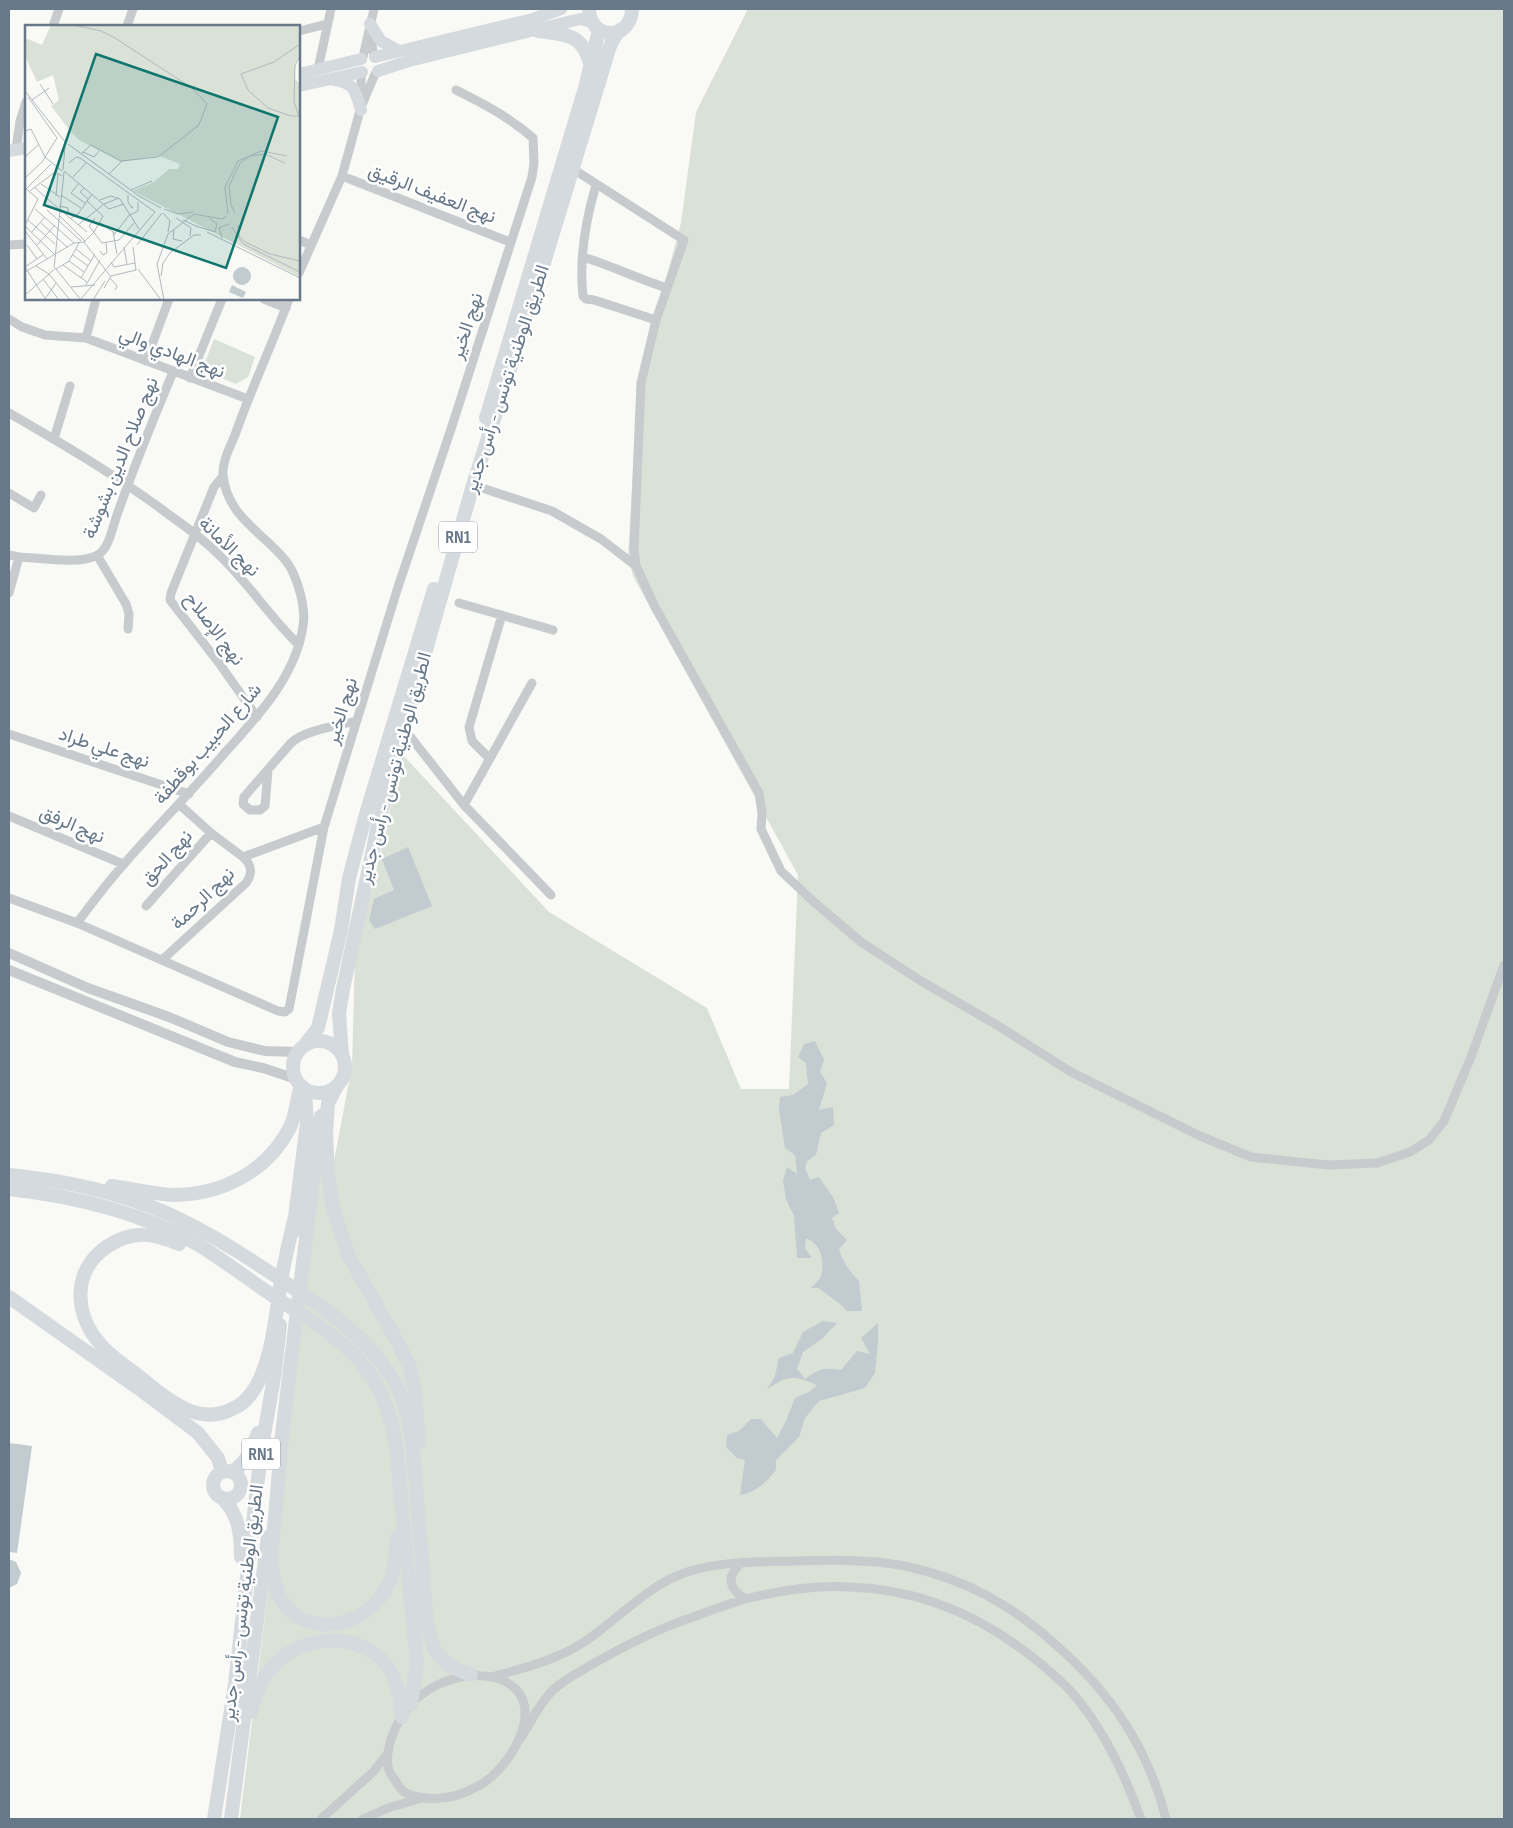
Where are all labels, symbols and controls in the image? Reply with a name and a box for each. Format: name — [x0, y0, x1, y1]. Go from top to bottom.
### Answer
inset map — [25, 25, 300, 300]
street label: نهج العفيف الرقيق — [365, 159, 499, 230]
street label: الطريق الوطنية تونس - رأس جدير — [459, 262, 555, 497]
street label: نهج الخير — [445, 290, 490, 363]
street label: نهج الهادي والي — [115, 322, 228, 387]
street label: نهج صلاح الدين بشوشة — [78, 374, 165, 543]
street label: نهج الأمانة — [193, 512, 265, 583]
road number: RN1 — [439, 522, 477, 552]
street label: نهج الإصلاح — [178, 588, 249, 671]
street label: الطريق الوطنية تونس - رأس جدير — [353, 650, 437, 887]
street label: نهج الخير — [321, 675, 364, 748]
street label: شارع الحبيب بوقطفة — [149, 679, 267, 809]
street label: نهج علي طراد — [55, 723, 152, 776]
street label: نهج الرفق — [36, 801, 108, 850]
street label: نهج الحق — [136, 825, 199, 891]
street label: نهج الرحمة — [166, 863, 241, 936]
road number: RN1 — [242, 1438, 280, 1470]
street label: الطريق الوطنية تونس - رأس جدير — [217, 1483, 269, 1724]

